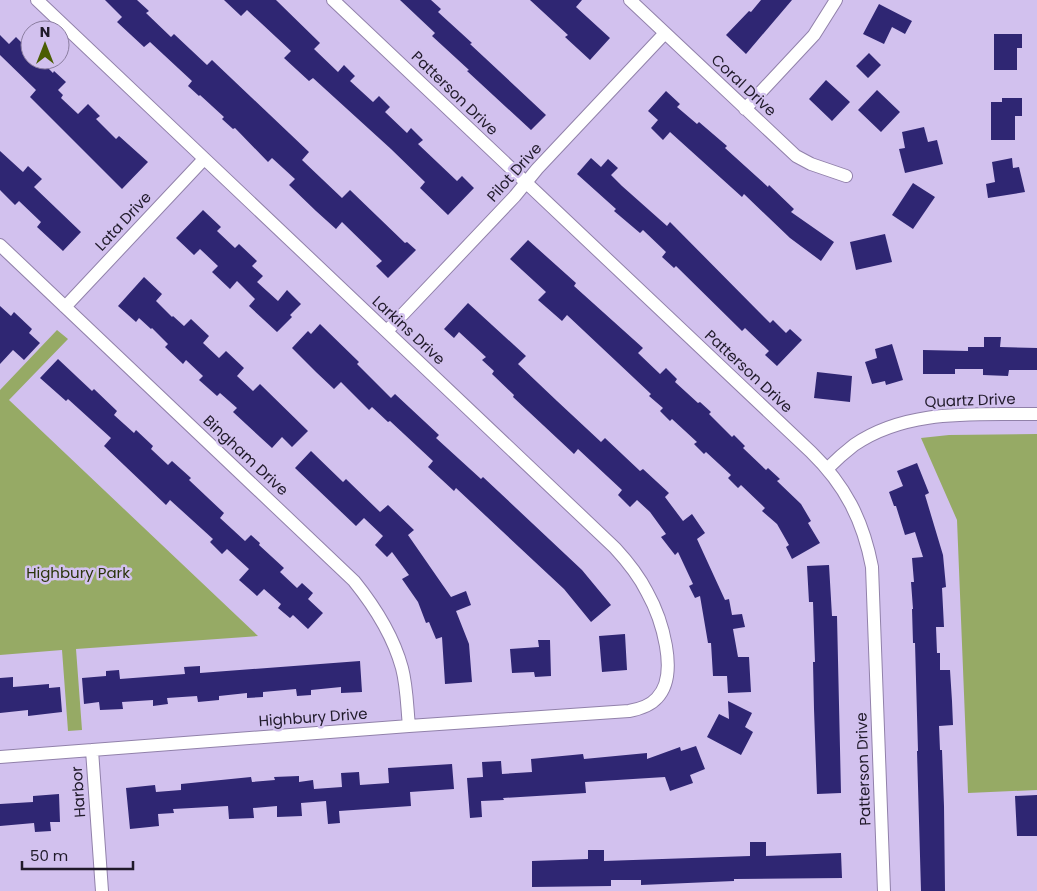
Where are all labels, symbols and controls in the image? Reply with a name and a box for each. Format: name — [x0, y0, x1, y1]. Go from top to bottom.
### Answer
north arrow — [20, 20, 70, 70]
text: N — [40, 22, 50, 42]
street label: Patterson Drive — [407, 46, 503, 140]
street label: Coral Drive — [707, 49, 781, 121]
street label: Pilot Drive — [482, 138, 546, 206]
street label: Lata Drive — [90, 187, 156, 255]
street label: Larkins Drive — [368, 291, 450, 369]
street label: Patterson Drive — [700, 325, 798, 417]
street label: Quartz Drive — [924, 388, 1016, 412]
street label: Bingham Drive — [199, 410, 293, 500]
park label: Highbury Park — [26, 562, 130, 583]
street label: Highbury Drive — [258, 703, 368, 731]
street label: Patterson Drive — [851, 712, 875, 826]
street label: Harbor — [66, 765, 90, 818]
scale bar — [22, 838, 134, 870]
text: 50 m — [30, 845, 68, 866]

